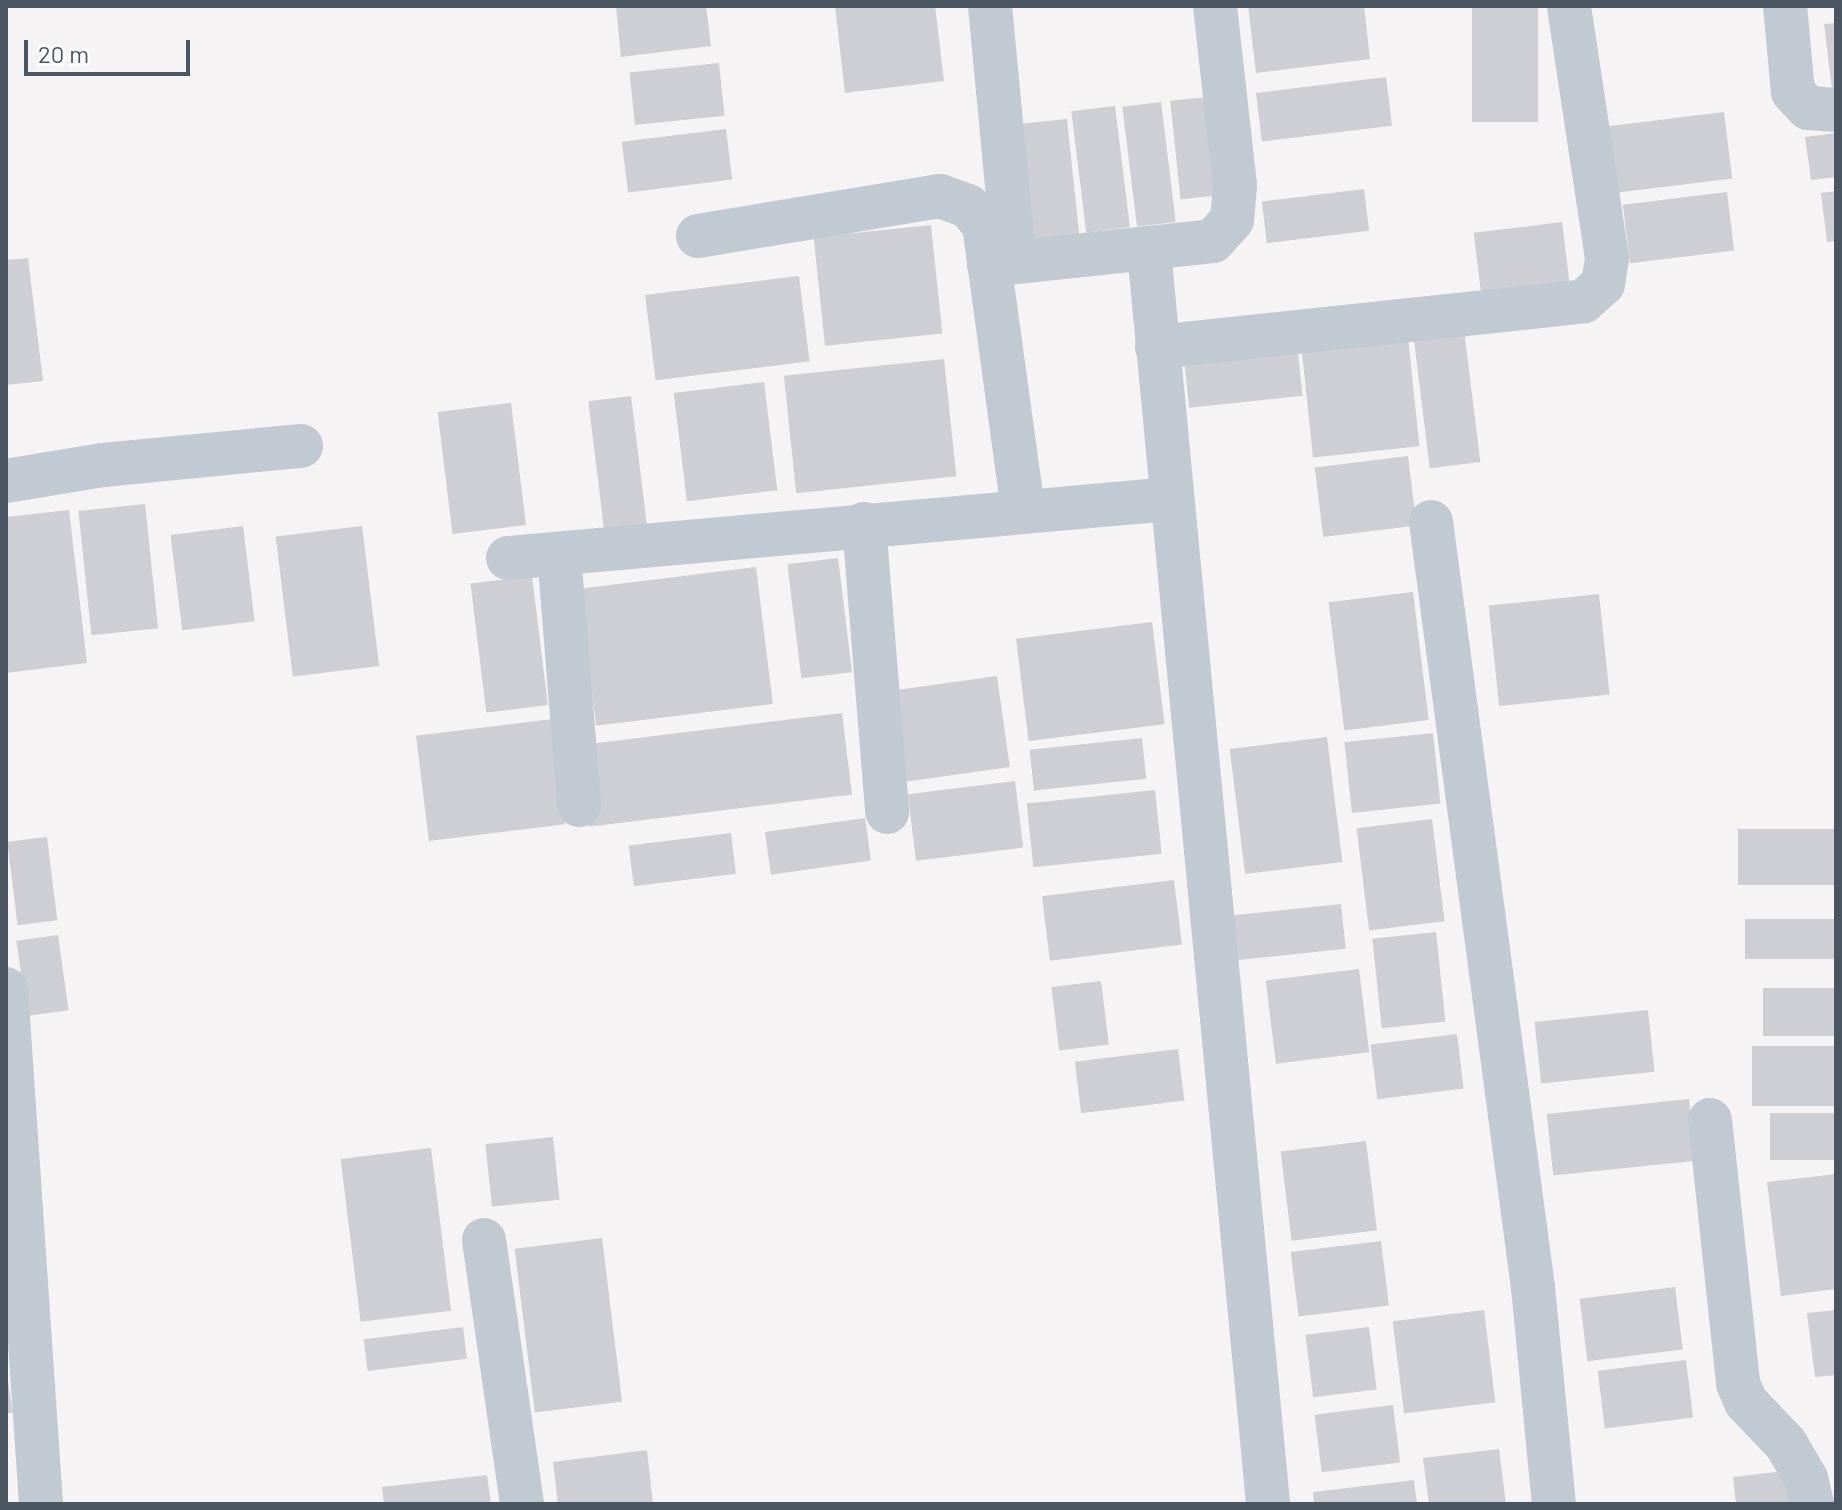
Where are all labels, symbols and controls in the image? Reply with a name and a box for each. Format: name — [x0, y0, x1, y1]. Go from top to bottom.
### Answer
scale bar — [28, 24, 194, 74]
text: 20 m — [38, 39, 89, 68]

